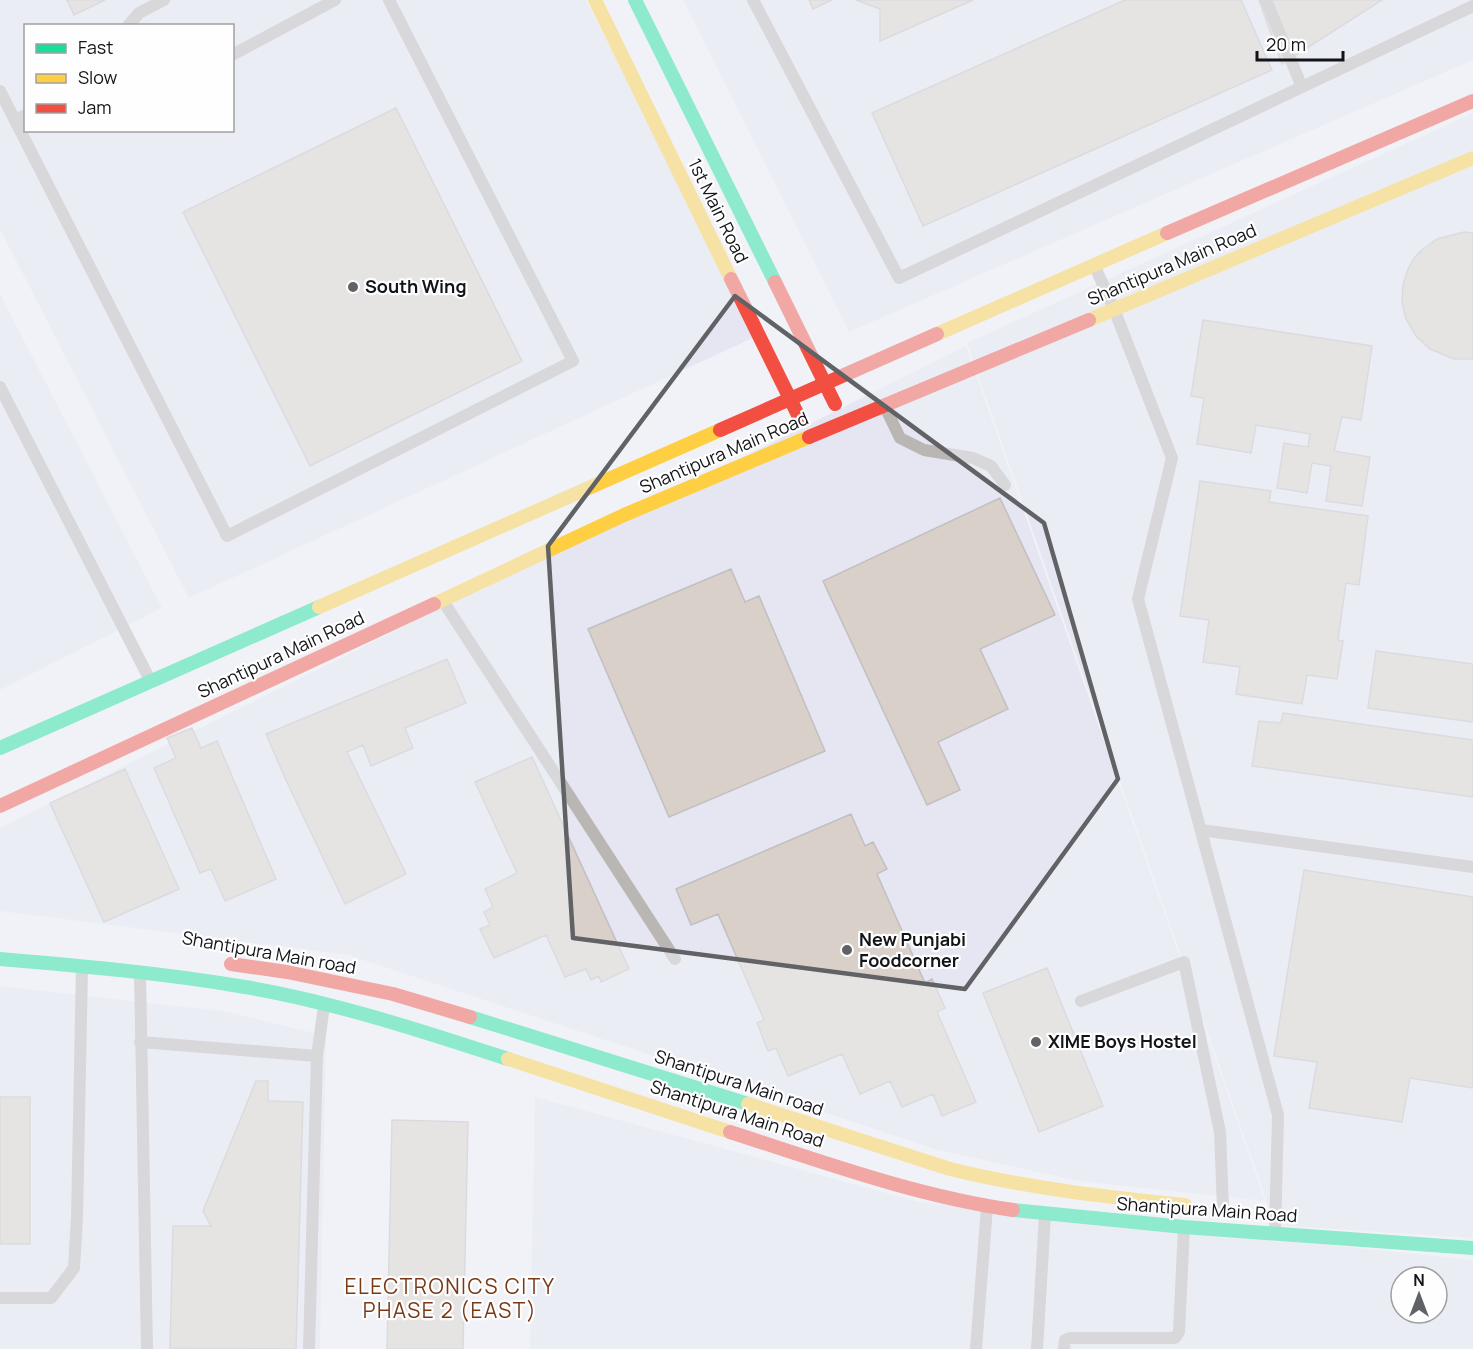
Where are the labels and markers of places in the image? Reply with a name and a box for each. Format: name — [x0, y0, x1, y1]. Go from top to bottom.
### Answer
place label: South Wing — [365, 274, 466, 298]
marker: South Wing — [346, 280, 360, 294]
place label: New Punjabi Foodcorner — [859, 927, 966, 972]
marker: New Punjabi Foodcorner — [840, 943, 854, 957]
place label: XIME Boys Hostel — [1048, 1029, 1197, 1053]
marker: XIME Boys Hostel — [1029, 1035, 1043, 1049]

